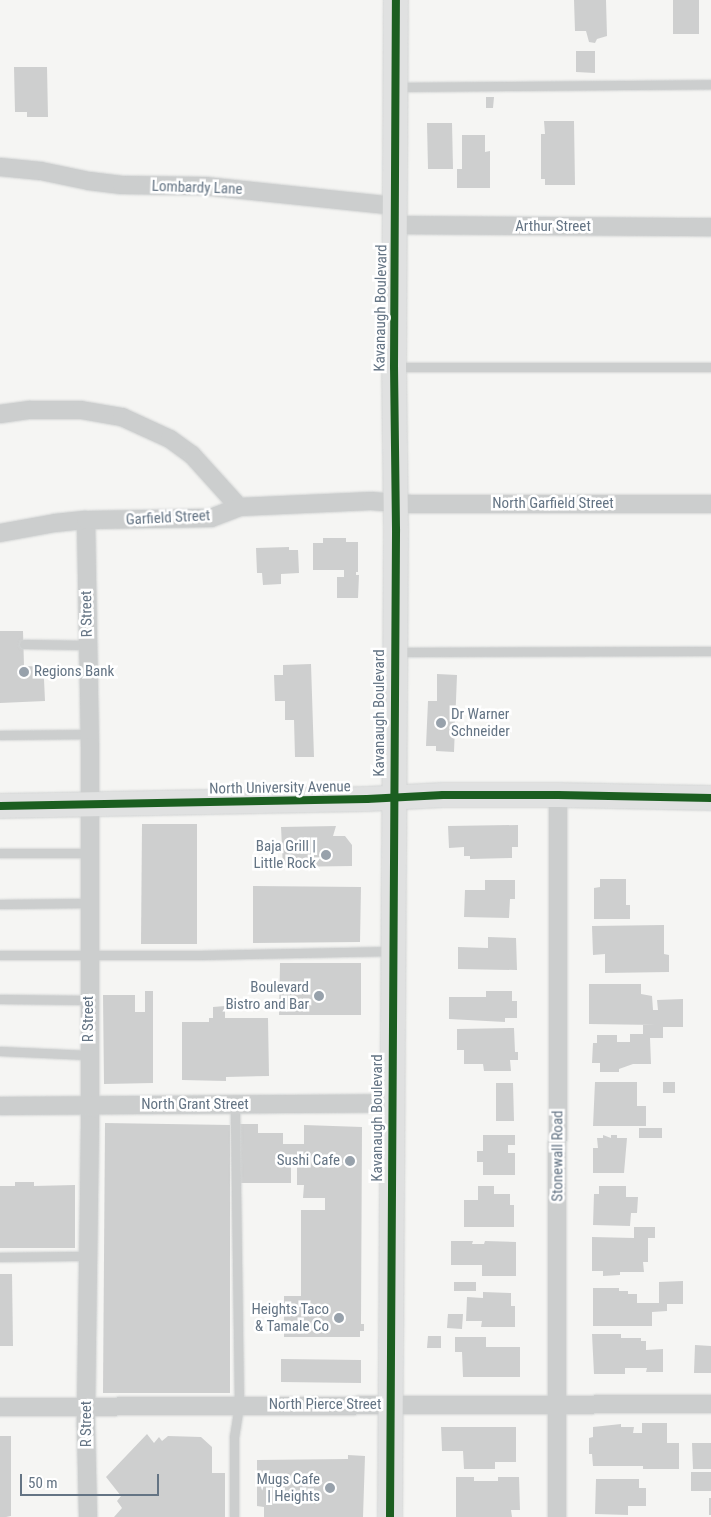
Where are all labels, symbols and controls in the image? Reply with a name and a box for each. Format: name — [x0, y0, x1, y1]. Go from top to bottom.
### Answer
street label: Lombardy Lane — [151, 177, 243, 199]
street label: Arthur Street — [515, 218, 591, 236]
street label: Kavanaugh Boulevard — [371, 244, 391, 372]
street label: North Garfield Street — [492, 495, 614, 513]
street label: Garfield Street — [125, 507, 211, 529]
street label: R Street — [78, 591, 96, 637]
street label: Kavanaugh Boulevard — [371, 649, 389, 777]
place label: Regions Bank — [34, 663, 114, 681]
marker: Regions Bank — [18, 666, 30, 678]
place label: Dr Warner Schneider — [451, 705, 510, 740]
marker: Dr Warner Schneider — [435, 717, 447, 729]
street label: North University Avenue — [209, 778, 351, 798]
place label: Baja Grill | Little Rock — [253, 837, 316, 872]
marker: Baja Grill | Little Rock — [320, 849, 332, 861]
place label: Boulevard Bistro and Bar — [225, 978, 309, 1013]
marker: Boulevard Bistro and Bar — [313, 990, 325, 1002]
street label: R Street — [80, 996, 98, 1042]
street label: Kavanaugh Boulevard — [369, 1054, 387, 1182]
street label: North Grant Street — [141, 1096, 249, 1114]
street label: Stonewall Road — [549, 1110, 567, 1202]
place label: Sushi Cafe — [277, 1152, 340, 1170]
marker: Sushi Cafe — [344, 1155, 356, 1167]
place label: Heights Taco & Tamale Co — [251, 1300, 329, 1335]
marker: Heights Taco & Tamale Co — [333, 1312, 345, 1324]
street label: North Pierce Street — [269, 1396, 381, 1414]
street label: R Street — [78, 1401, 96, 1447]
scale bar — [22, 1464, 161, 1496]
place label: Mugs Cafe | Heights — [256, 1470, 320, 1505]
text: 50 m — [28, 1474, 58, 1492]
marker: Mugs Cafe | Heights — [324, 1482, 336, 1494]

